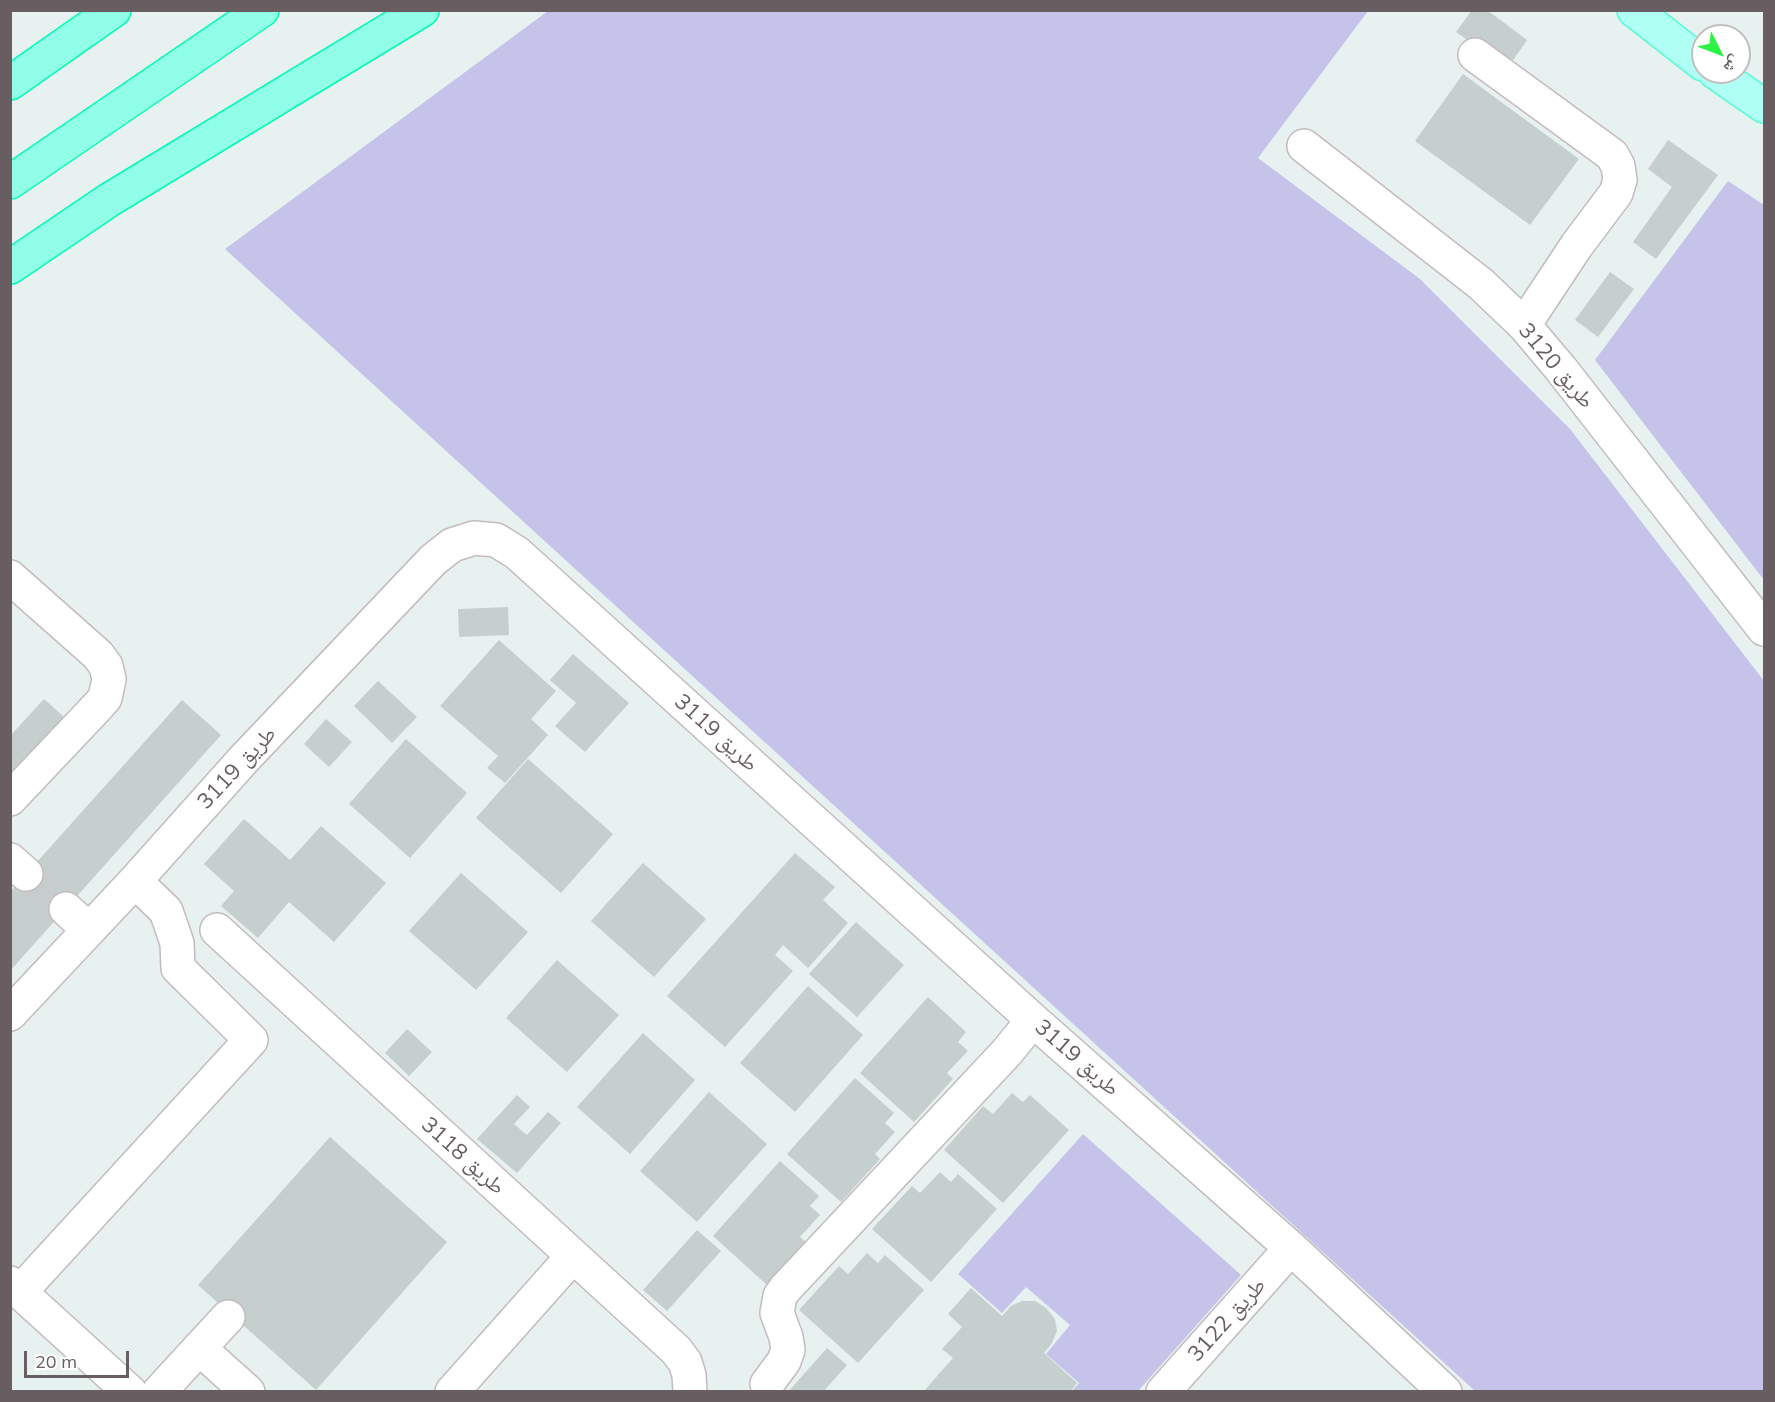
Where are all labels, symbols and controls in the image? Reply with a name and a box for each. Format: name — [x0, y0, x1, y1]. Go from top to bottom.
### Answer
north arrow — [1691, 24, 1751, 84]
text: ش — [1720, 52, 1746, 78]
street label: طريق 3120 — [1513, 318, 1599, 414]
street label: طريق 3119 — [669, 689, 763, 777]
street label: طريق 3119 — [192, 721, 282, 815]
street label: طريق 3119 — [1029, 1014, 1125, 1102]
street label: طريق 3118 — [416, 1112, 510, 1200]
street label: طريق 3122 — [1183, 1273, 1271, 1367]
scale bar — [27, 1339, 132, 1377]
text: 20 m — [35, 1350, 77, 1373]

